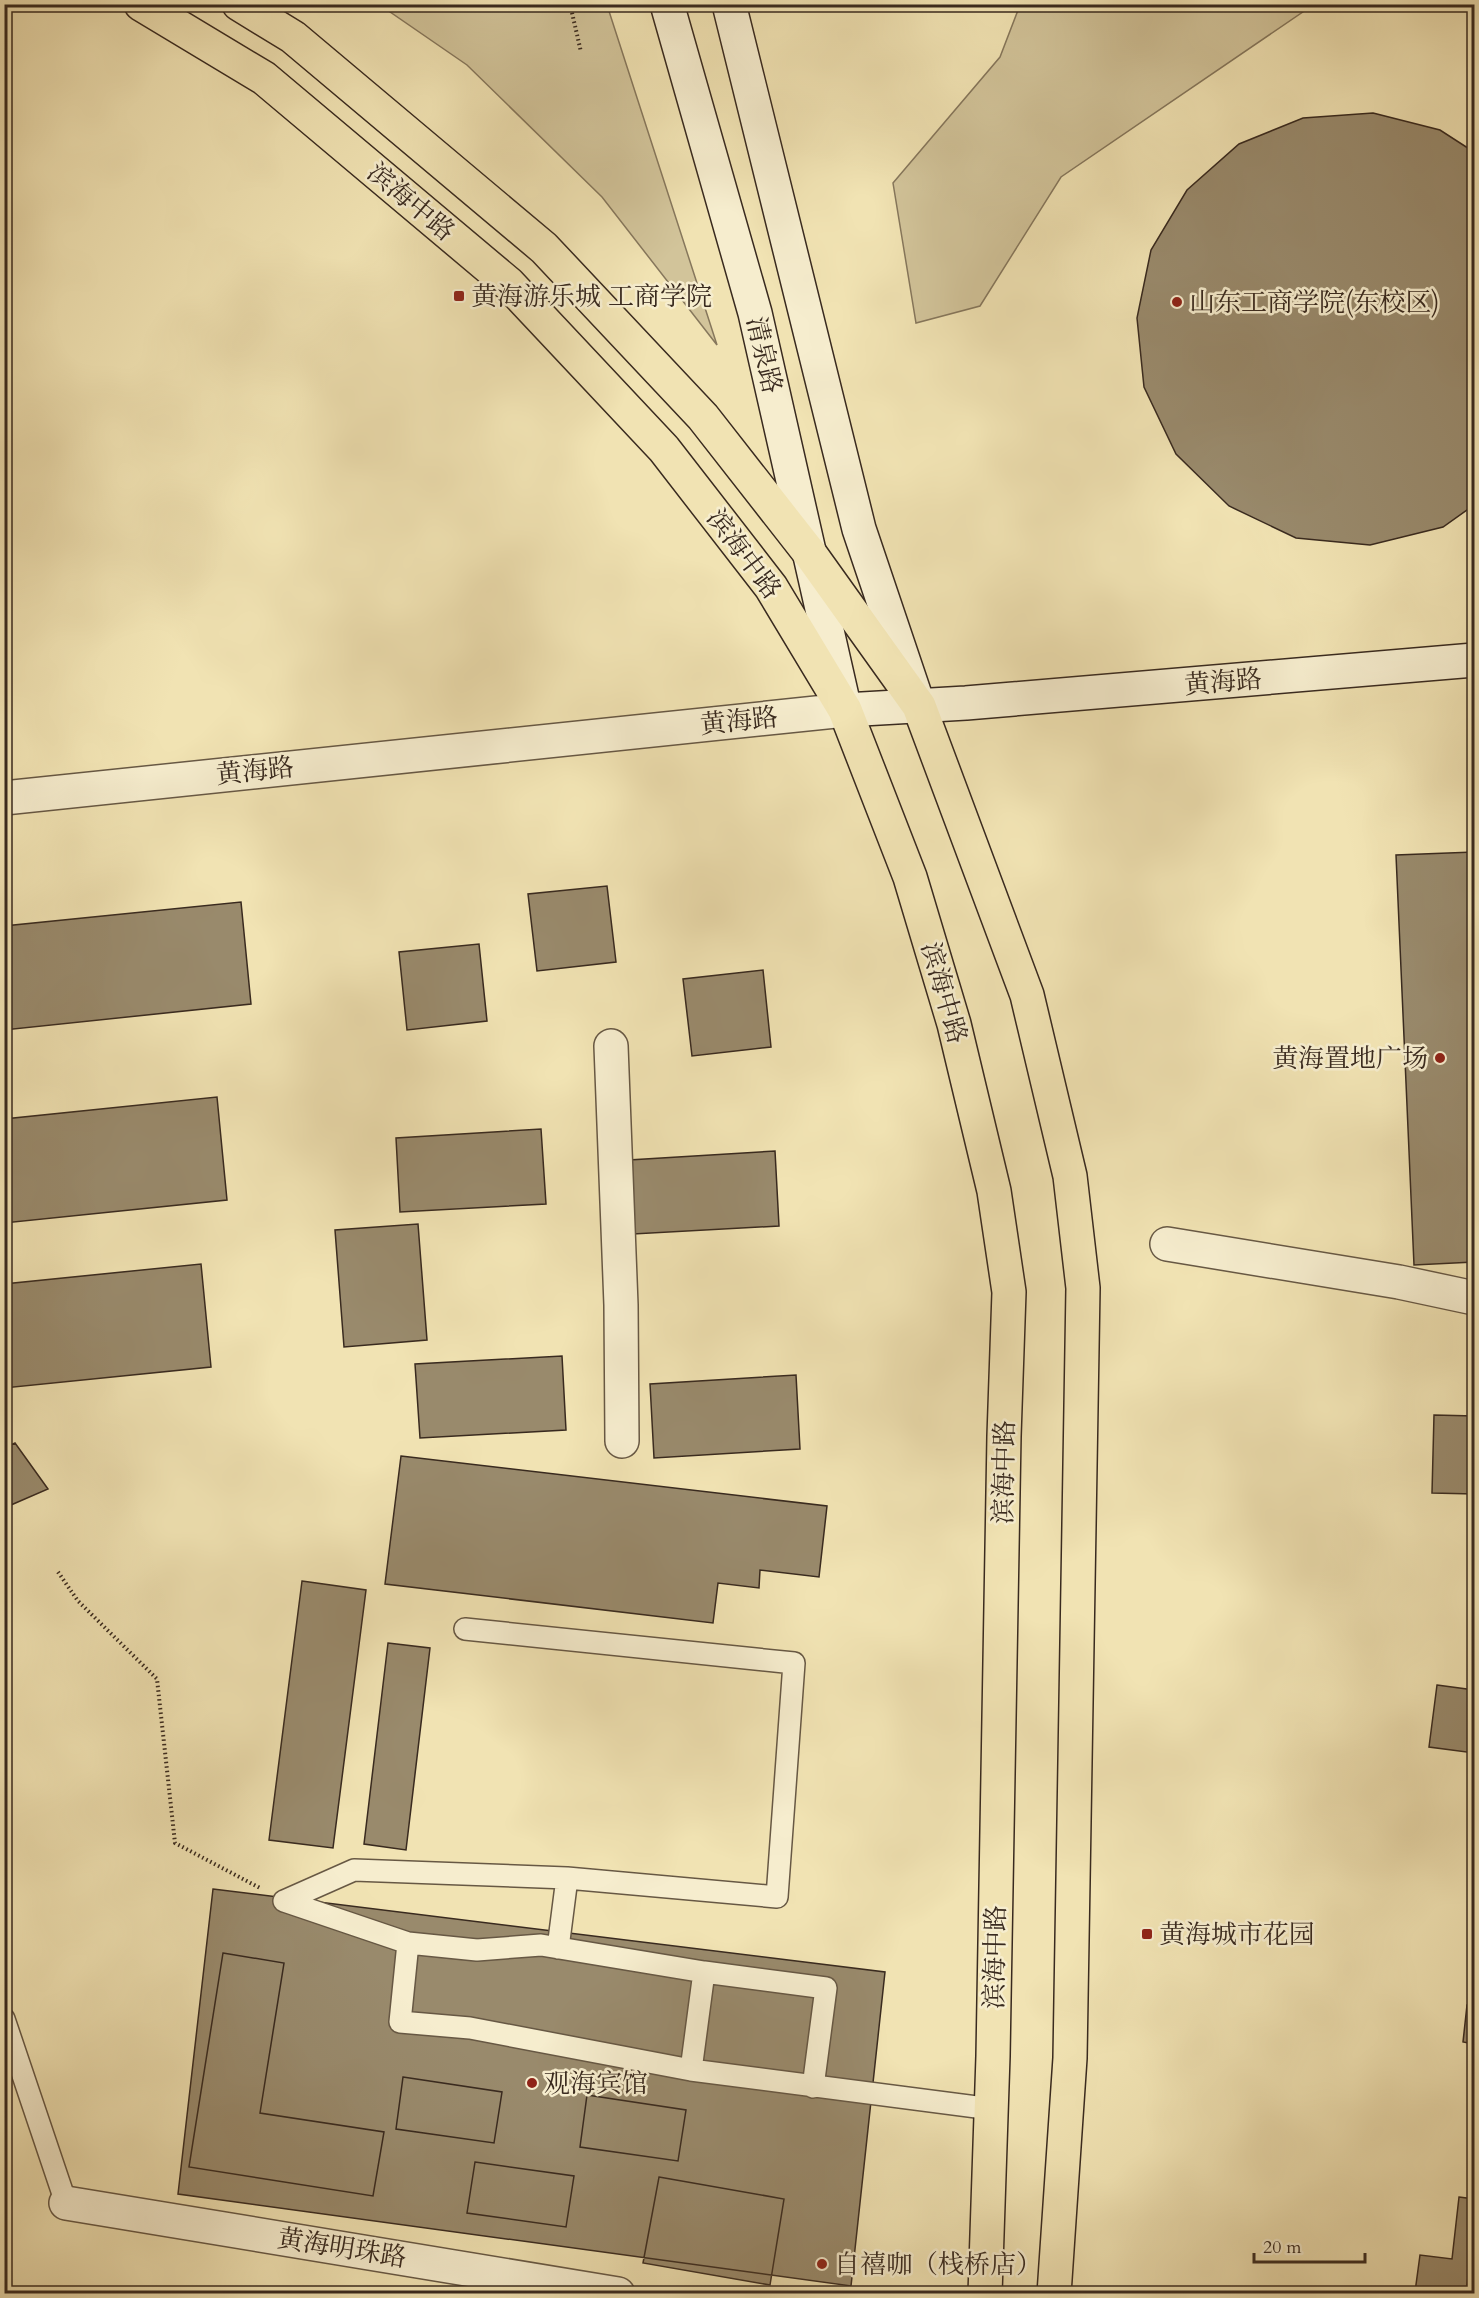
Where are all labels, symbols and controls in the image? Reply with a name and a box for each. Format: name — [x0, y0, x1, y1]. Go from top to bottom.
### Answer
street label: 滨海中路 — [360, 155, 462, 249]
place label: 黄海游乐城 工商学院 — [471, 279, 712, 314]
place label: 山东工商学院(东校区) — [1189, 285, 1440, 320]
marker: 黄海游乐城 工商学院 — [452, 289, 466, 303]
marker: 山东工商学院(东校区) — [1170, 295, 1184, 309]
street label: 清泉路 — [738, 313, 790, 397]
street label: 滨海中路 — [699, 502, 789, 606]
street label: 黄海路 — [1183, 661, 1263, 703]
street label: 黄海路 — [698, 700, 780, 742]
street label: 黄海路 — [214, 750, 296, 792]
street label: 滨海中路 — [913, 938, 975, 1048]
place label: 黄海置地广场 — [1272, 1041, 1428, 1076]
marker: 黄海置地广场 — [1433, 1051, 1447, 1065]
street label: 滨海中路 — [986, 1420, 1022, 1524]
street label: 滨海中路 — [977, 1905, 1013, 2009]
place label: 黄海城市花园 — [1159, 1917, 1315, 1952]
marker: 黄海城市花园 — [1140, 1927, 1154, 1941]
place label: 观海宾馆 — [544, 2066, 648, 2101]
marker: 观海宾馆 — [525, 2076, 539, 2090]
street label: 黄海明珠路 — [275, 2221, 409, 2275]
scale bar — [1254, 2226, 1365, 2264]
text: 20 m — [1263, 2235, 1302, 2260]
place label: 自禧咖（栈桥店） — [834, 2247, 1042, 2282]
marker: 自禧咖（栈桥店） — [815, 2257, 829, 2271]

